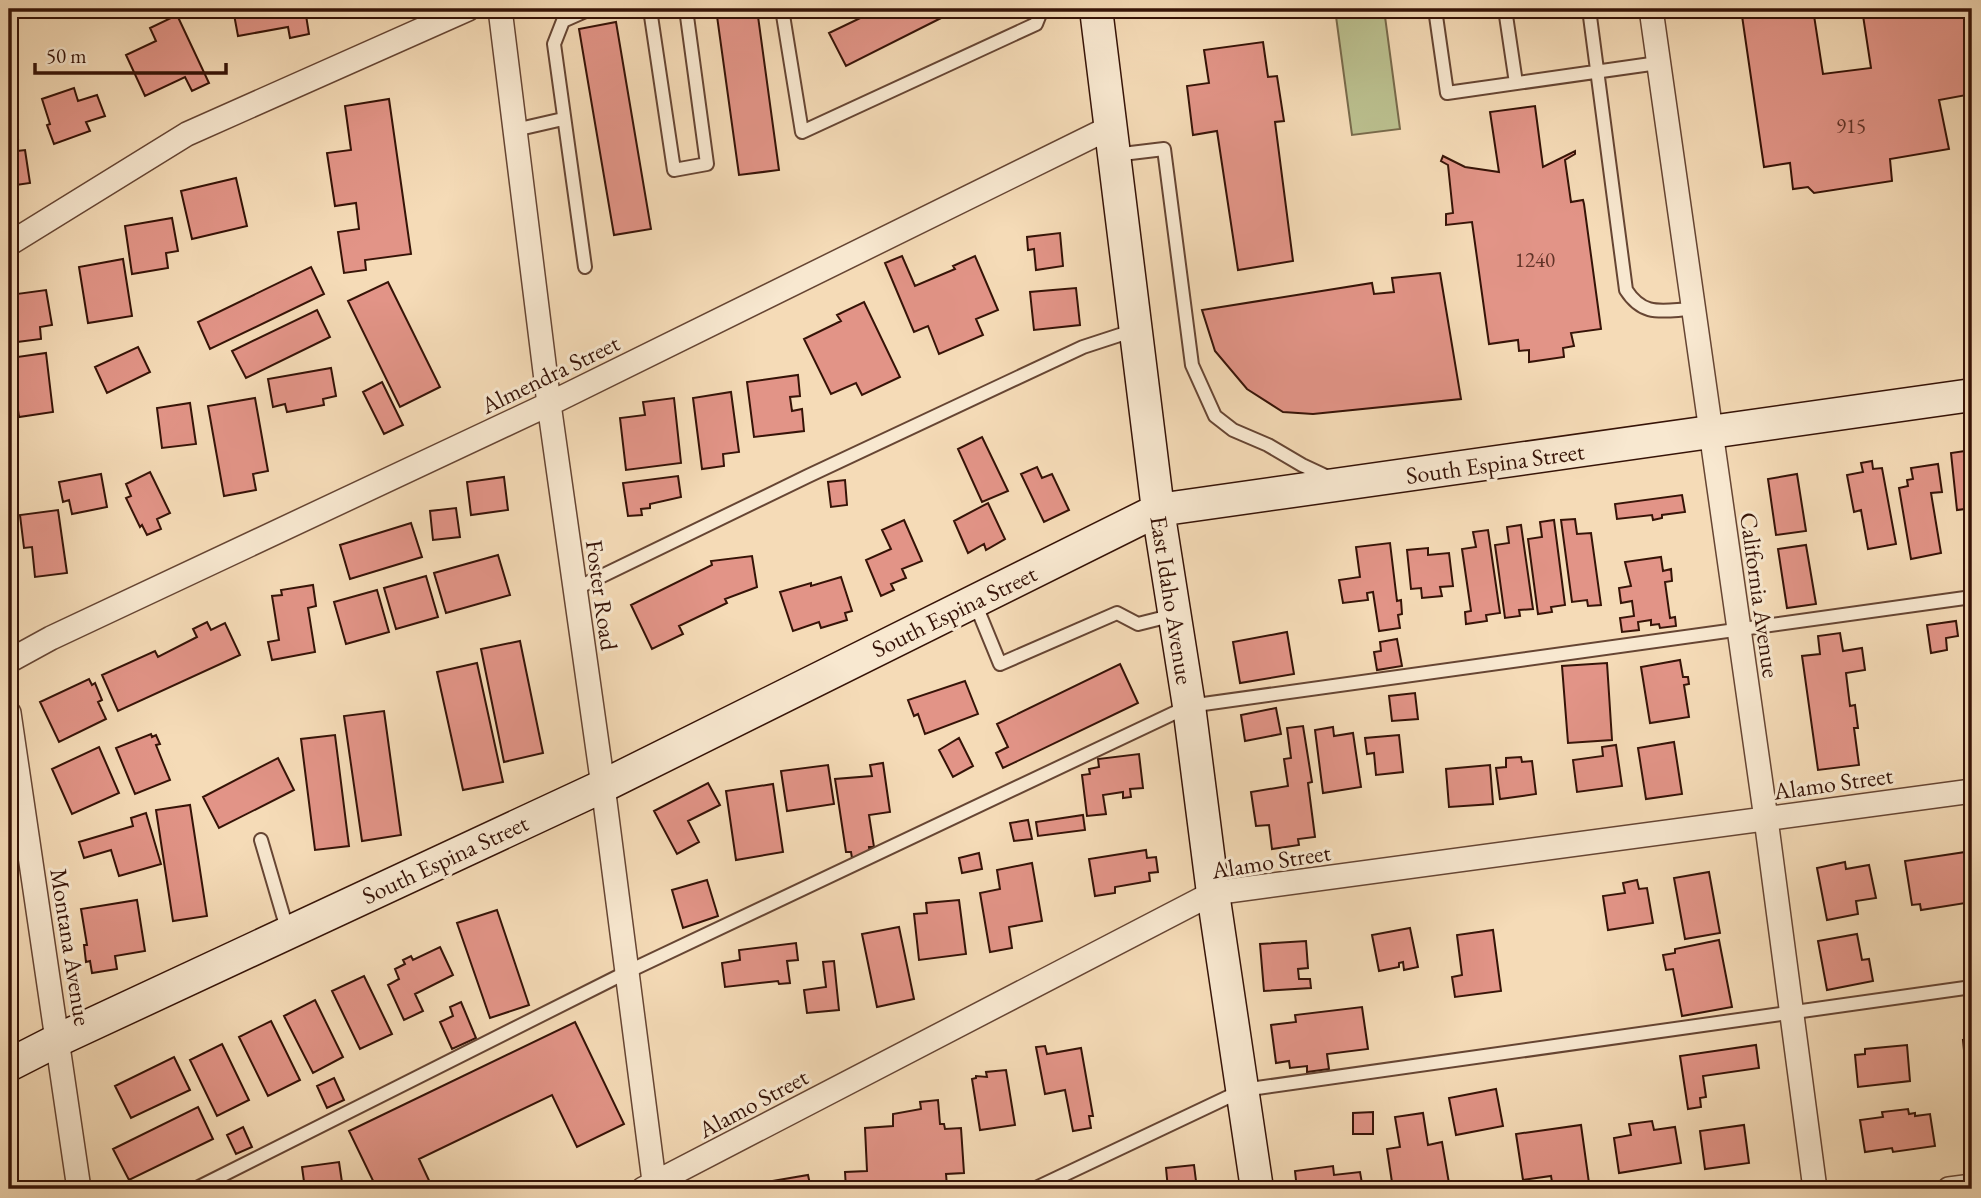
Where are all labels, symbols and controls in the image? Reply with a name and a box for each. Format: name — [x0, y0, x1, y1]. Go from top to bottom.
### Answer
scale bar — [35, 32, 226, 76]
text: 50 m — [46, 42, 87, 69]
house number: 915 — [1836, 112, 1866, 139]
house number: 1240 — [1515, 246, 1555, 273]
street label: Almendra Street — [475, 327, 625, 421]
street label: South Espina Street — [1404, 435, 1587, 491]
street label: California Avenue — [1733, 510, 1787, 680]
street label: East Idaho Avenue — [1143, 513, 1201, 687]
street label: Foster Road — [579, 538, 625, 653]
street label: South Espina Street — [866, 557, 1042, 664]
street label: Alamo Street — [1770, 759, 1895, 807]
street label: South Espina Street — [357, 807, 533, 911]
street label: Alamo Street — [1208, 836, 1333, 886]
street label: Montana Avenue — [43, 866, 99, 1028]
street label: Alamo Street — [692, 1061, 814, 1145]

